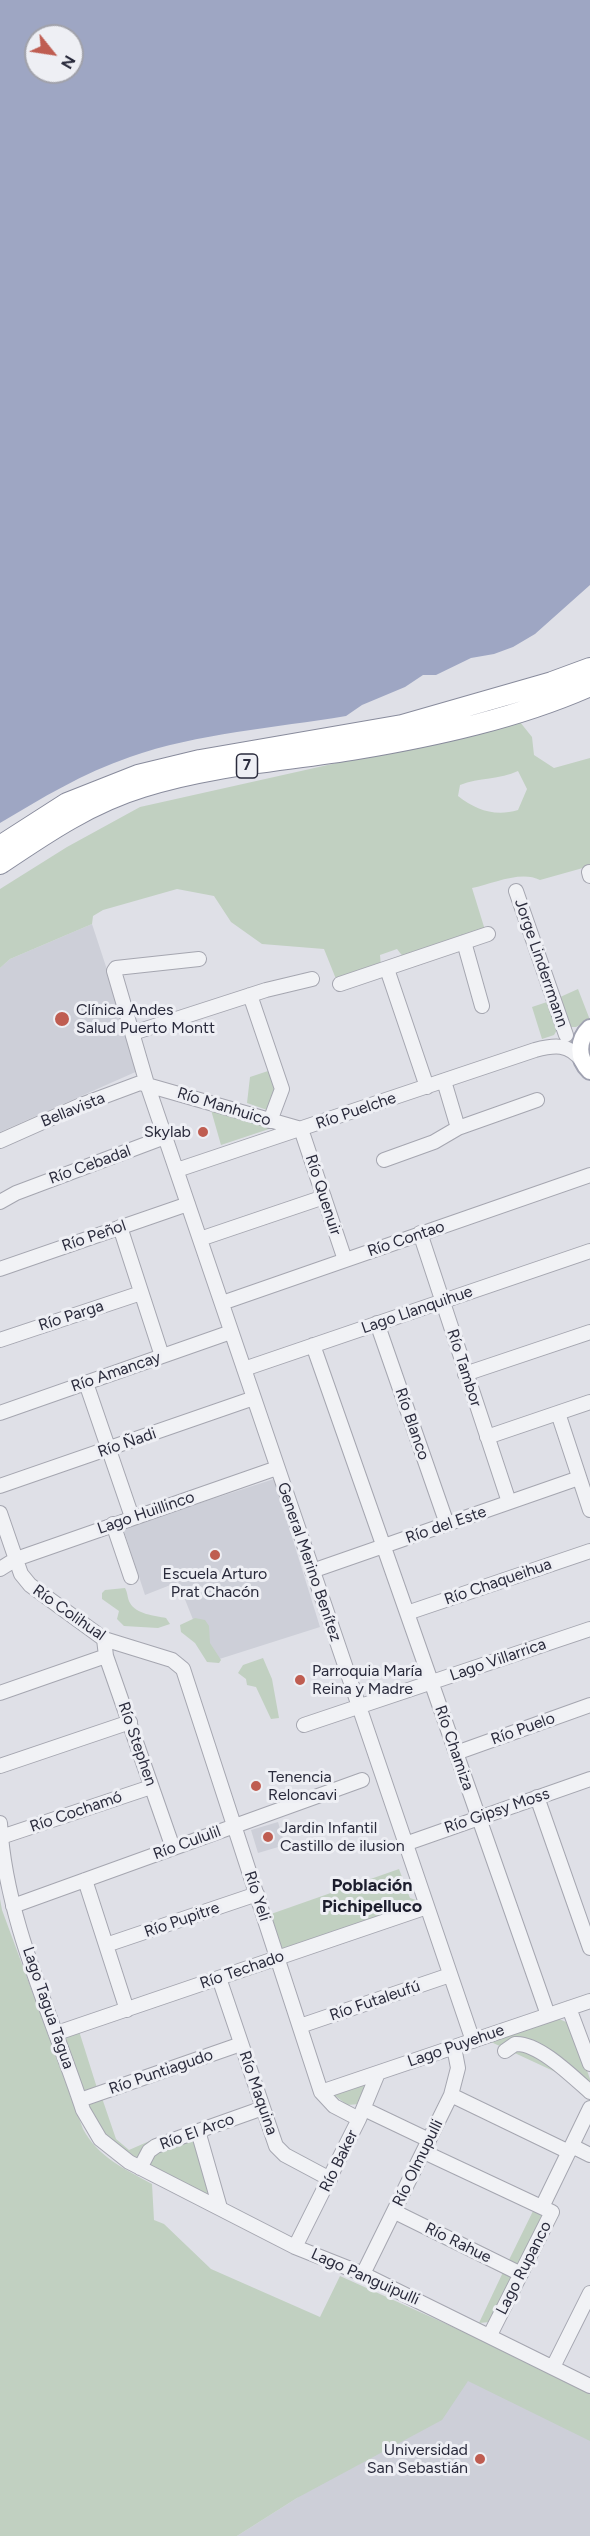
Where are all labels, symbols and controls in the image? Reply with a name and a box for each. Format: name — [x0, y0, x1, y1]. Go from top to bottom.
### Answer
north arrow — [24, 24, 84, 84]
text: N — [57, 52, 80, 72]
road number: 7 — [236, 754, 258, 778]
street label: Jorge Linderrmann — [510, 896, 572, 1030]
place label: Clínica Andes Salud Puerto Montt — [76, 1000, 215, 1038]
marker: Clínica Andes Salud Puerto Montt — [53, 1010, 71, 1028]
street label: Río Manhuico — [175, 1084, 273, 1130]
street label: Río Puelche — [313, 1088, 399, 1134]
street label: Bellavista — [38, 1089, 108, 1131]
place label: Skylab — [144, 1122, 191, 1142]
marker: Skylab — [196, 1125, 210, 1139]
street label: Río Cebadal — [46, 1141, 134, 1189]
street label: Río Quenuir — [301, 1152, 345, 1238]
street label: Río Peñol — [59, 1216, 129, 1256]
street label: Río Contao — [365, 1217, 447, 1261]
street label: Lago Llanquihue — [359, 1282, 475, 1338]
street label: Río Parga — [36, 1296, 106, 1336]
street label: Río Tambor — [442, 1327, 486, 1409]
street label: Río Amancay — [69, 1348, 163, 1396]
street label: Río Blanco — [391, 1385, 433, 1463]
street label: Río Ñadi — [95, 1424, 159, 1462]
street label: General Merino Benítez — [273, 1480, 345, 1644]
street label: Lago Huillinco — [95, 1487, 197, 1539]
street label: Río del Este — [403, 1502, 489, 1548]
marker: Escuela Arturo Prat Chacón — [208, 1548, 222, 1562]
street label: Río Chaqueihua — [442, 1555, 554, 1609]
place label: Escuela Arturo Prat Chacón — [163, 1564, 267, 1602]
street label: Río Colihual — [29, 1581, 109, 1645]
street label: Lago Villarrica — [447, 1635, 549, 1685]
place label: Parroquia María Reina y Madre — [312, 1661, 422, 1699]
marker: Parroquia María Reina y Madre — [293, 1673, 307, 1687]
street label: Río Stephen — [114, 1699, 160, 1789]
street label: Río Chamiza — [430, 1703, 478, 1793]
street label: Río Puelo — [488, 1709, 558, 1749]
place label: Tenencia Reloncavi — [268, 1767, 337, 1805]
marker: Tenencia Reloncavi — [249, 1779, 263, 1793]
street label: Río Gipsy Moss — [442, 1784, 552, 1838]
street label: Río Cochamó — [27, 1787, 125, 1837]
place label: Jardin Infantil Castillo de ilusion — [280, 1818, 405, 1856]
street label: Río Cululil — [151, 1822, 223, 1864]
marker: Jardin Infantil Castillo de ilusion — [261, 1830, 275, 1844]
street label: Río Yeli — [240, 1868, 274, 1924]
district label: Población Pichipelluco — [322, 1875, 422, 1918]
street label: Río Pupitre — [142, 1898, 222, 1942]
street label: Lago Tagua Tagua — [18, 1944, 78, 2072]
street label: Río Techado — [197, 1947, 287, 1993]
street label: Río Futaleufú — [327, 1977, 423, 2025]
street label: Lago Puyehue — [405, 2021, 507, 2071]
street label: Río Puntiagudo — [106, 2045, 216, 2099]
street label: Río Maquina — [235, 2048, 281, 2138]
street label: Río El Arco — [157, 2110, 237, 2154]
street label: Río Olmupulli — [389, 2116, 447, 2210]
street label: Río Baker — [316, 2127, 362, 2195]
street label: Lago Rupanco — [492, 2218, 556, 2318]
street label: Río Rahue — [422, 2219, 494, 2267]
street label: Lago Panguipulli — [308, 2245, 422, 2309]
place label: Universidad San Sebastián — [367, 2440, 468, 2478]
marker: Universidad San Sebastián — [473, 2452, 487, 2466]

